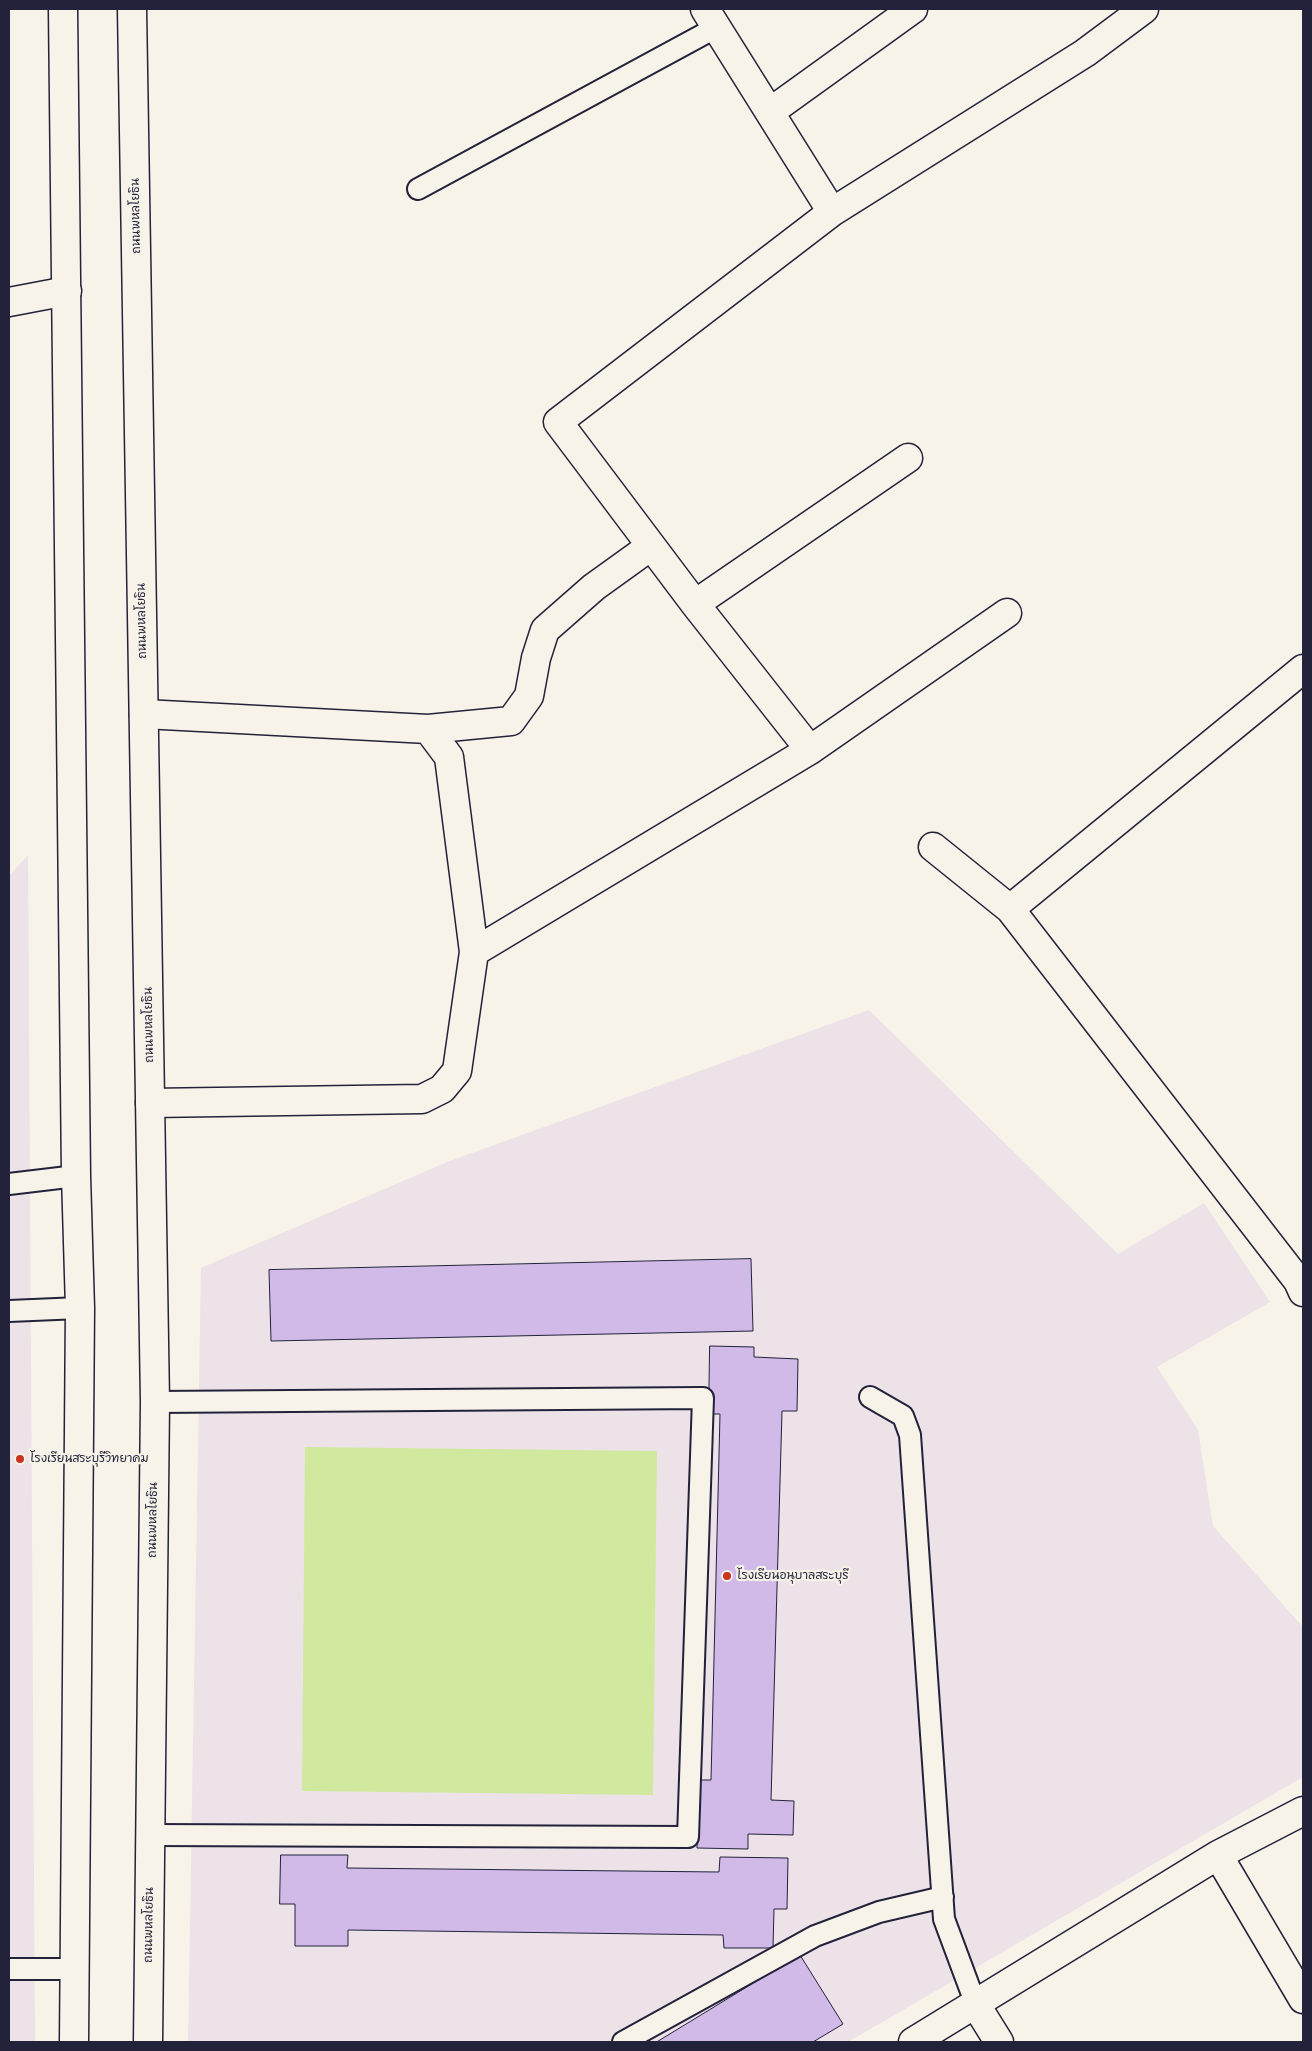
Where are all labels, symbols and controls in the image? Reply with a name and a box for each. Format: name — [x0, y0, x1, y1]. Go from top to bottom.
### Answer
street label: ถนนพหลโยธิน — [128, 178, 144, 254]
street label: ถนนพหลโยธิน — [134, 583, 150, 659]
street label: ถนนพหลโยธิน — [141, 987, 157, 1063]
place label: โรงเรียนสระบุรีวิทยาคม — [30, 1452, 149, 1466]
marker: โรงเรียนสระบุรีวิทยาคม — [14, 1453, 26, 1465]
street label: ถนนพหลโยธิน — [145, 1482, 161, 1558]
place label: โรงเรียนอนุบาลสระบุรี — [737, 1569, 849, 1583]
marker: โรงเรียนอนุบาลสระบุรี — [721, 1570, 733, 1582]
street label: ถนนพหลโยธิน — [141, 1887, 157, 1963]

